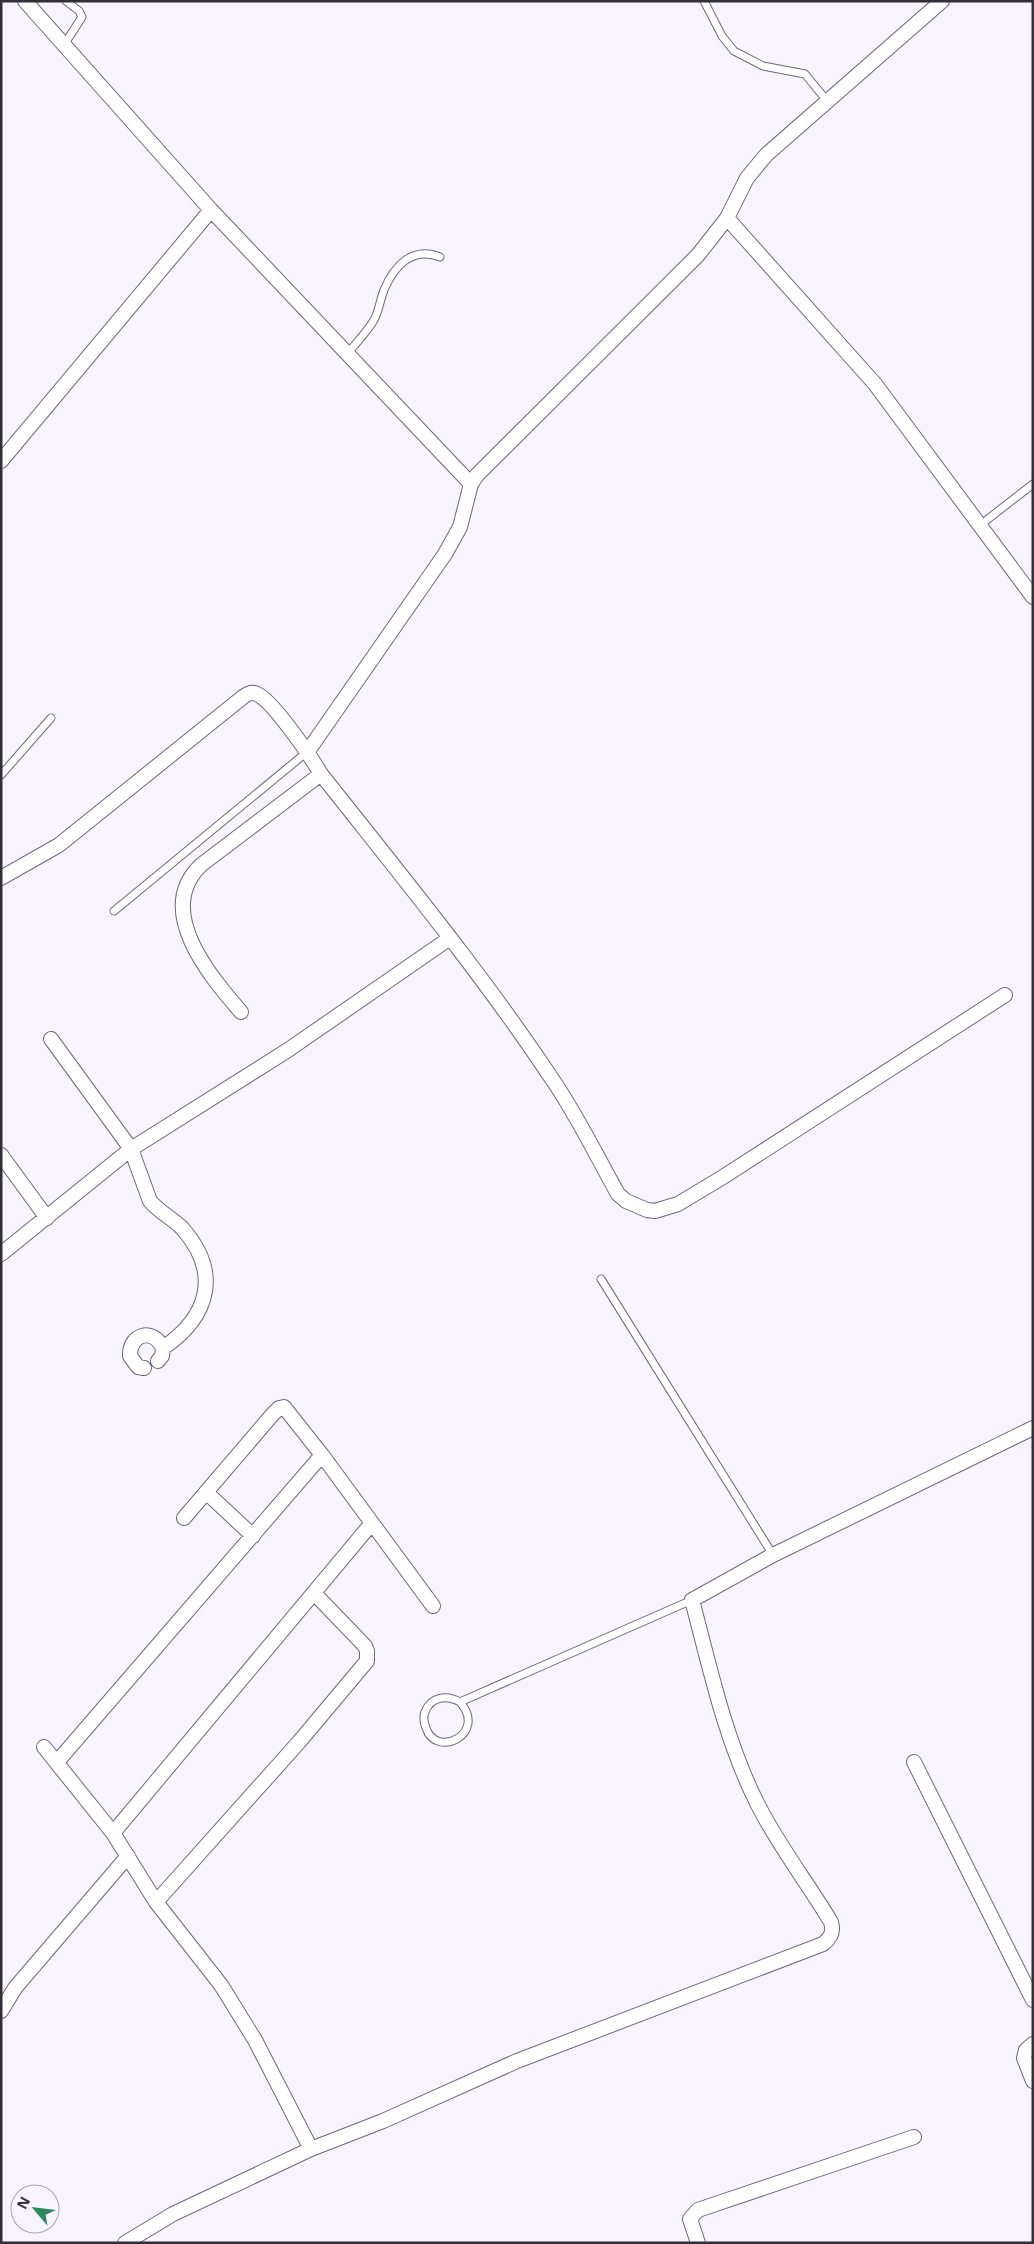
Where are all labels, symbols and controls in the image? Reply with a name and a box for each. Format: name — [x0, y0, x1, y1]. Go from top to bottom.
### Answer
north arrow — [10, 2184, 60, 2234]
text: N — [12, 2193, 34, 2212]

